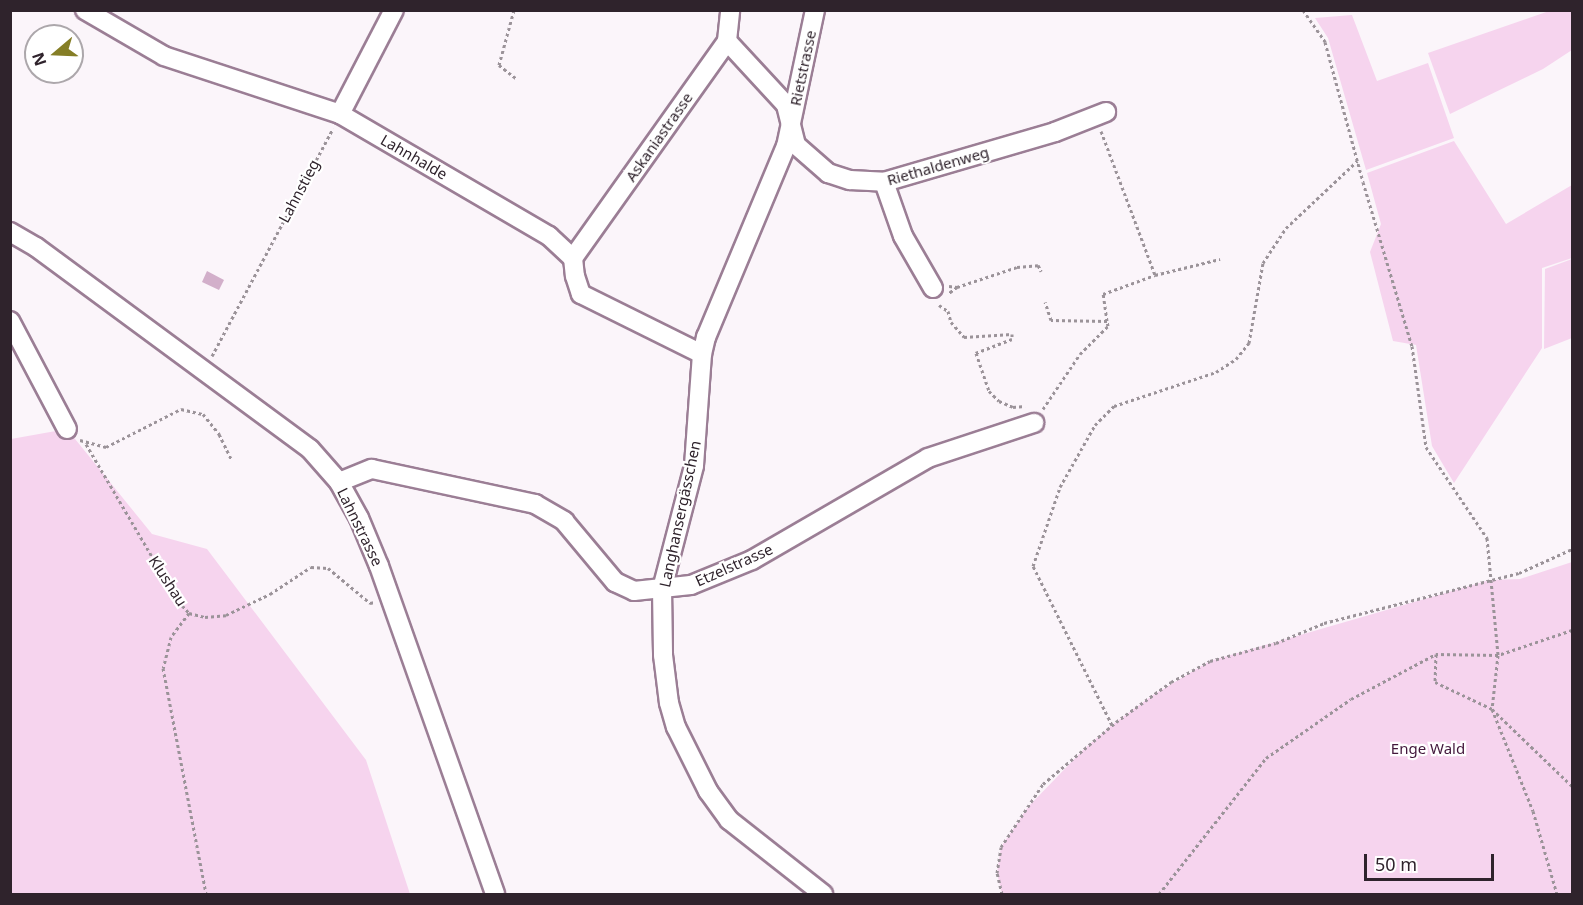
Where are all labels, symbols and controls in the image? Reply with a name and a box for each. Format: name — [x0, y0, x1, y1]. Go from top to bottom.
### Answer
north arrow — [24, 24, 84, 84]
street label: Rietstrasse — [786, 29, 820, 107]
text: N — [26, 49, 51, 69]
street label: Askaniastrasse — [622, 89, 696, 185]
street label: Lahnhalde — [377, 131, 451, 183]
street label: Riethaldenweg — [885, 143, 991, 189]
street label: Lahnstieg — [275, 156, 323, 226]
street label: Langhansergässchen — [656, 439, 704, 589]
street label: Lahnstrasse — [333, 485, 387, 569]
street label: Etzelstrasse — [692, 540, 776, 590]
street label: Klushau — [145, 552, 191, 610]
park label: Enge Wald — [1391, 740, 1465, 758]
scale bar — [1367, 842, 1498, 880]
text: 50 m — [1375, 852, 1417, 876]

